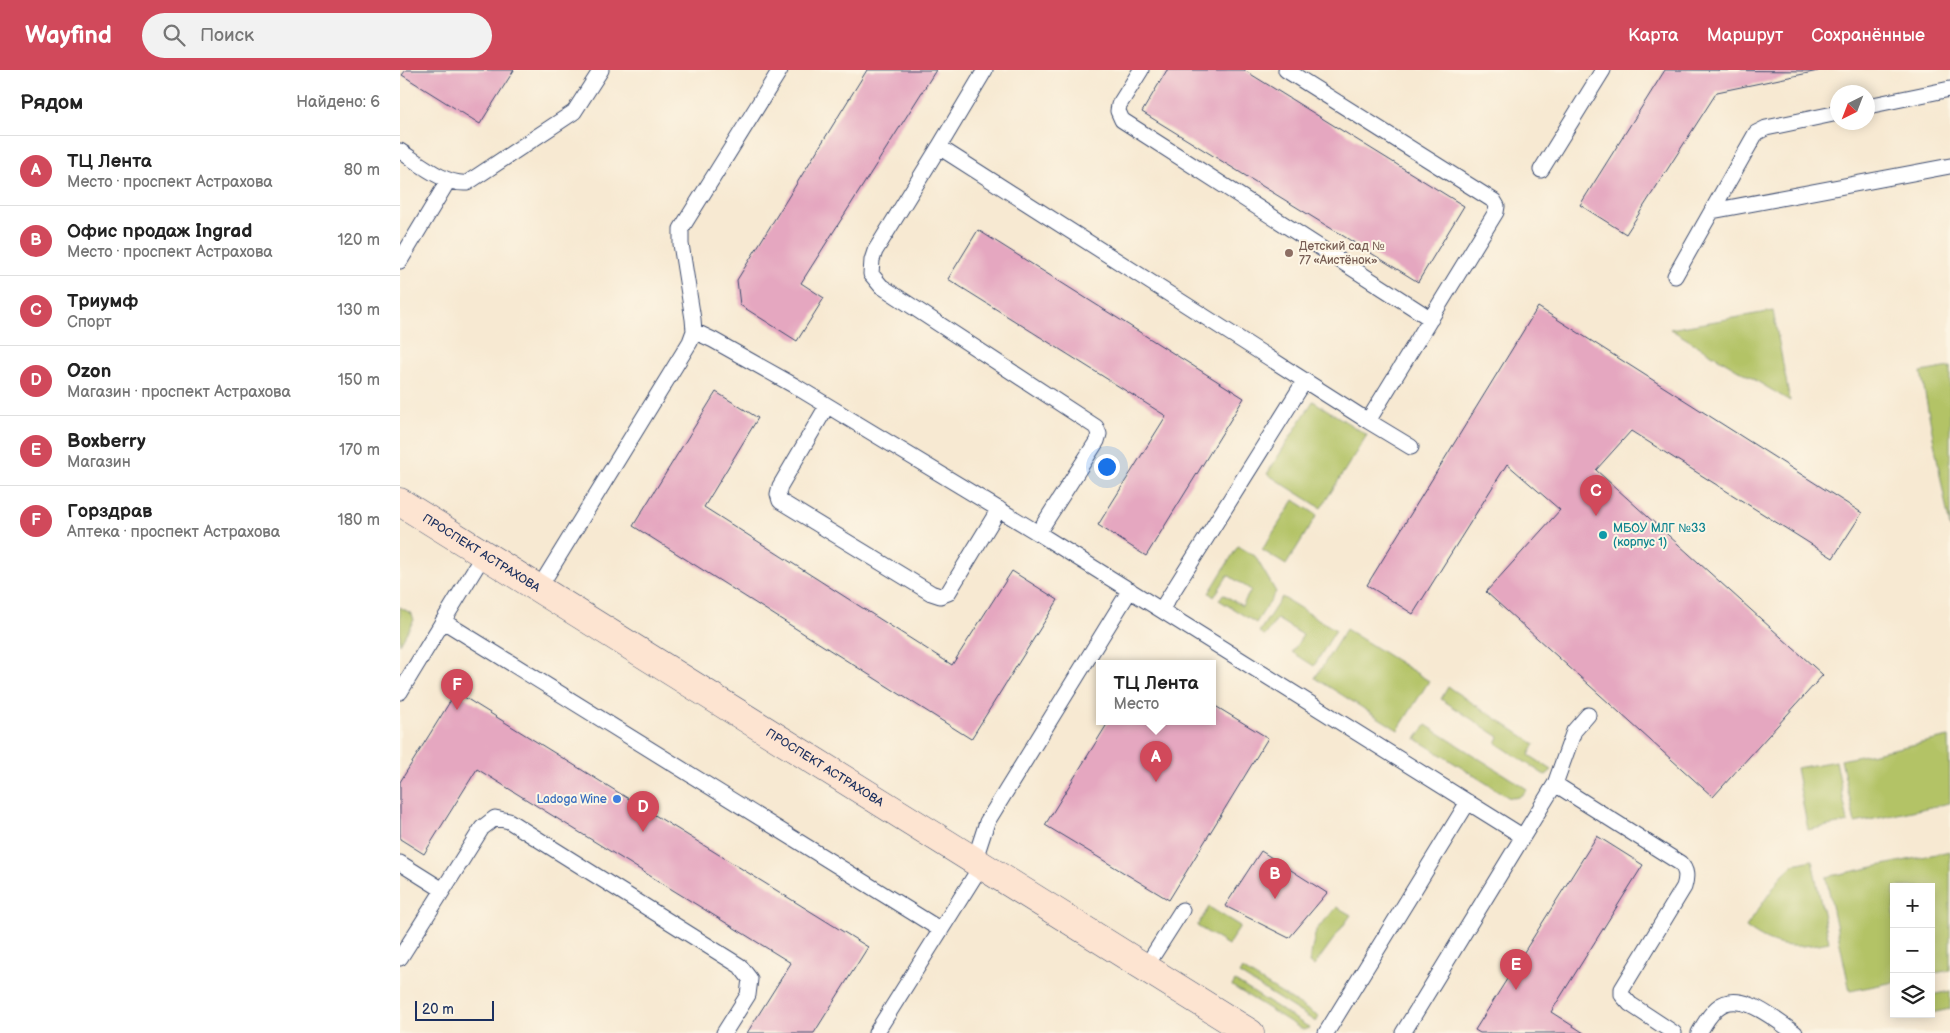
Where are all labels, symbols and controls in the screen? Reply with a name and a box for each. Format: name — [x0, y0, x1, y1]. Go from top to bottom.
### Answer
search box — [142, 13, 492, 58]
text: Wayfind — [25, 21, 112, 50]
icon: search — [160, 21, 188, 49]
text: Поиск — [200, 24, 254, 47]
text: Карта — [1628, 25, 1679, 46]
text: Маршрут — [1707, 25, 1783, 46]
text: Сохранённые — [1811, 25, 1925, 46]
north arrow — [1830, 85, 1875, 130]
text: Рядом — [20, 90, 83, 115]
text: Найдено: 6 — [296, 93, 380, 112]
text: ТЦ Лента — [67, 150, 152, 173]
text: A — [31, 161, 41, 180]
text: 80 m — [344, 161, 380, 180]
text: Место · проспект Астрахова — [67, 173, 273, 192]
text: Офис продаж Ingrad — [67, 220, 252, 243]
text: B — [30, 231, 42, 250]
text: 120 m — [337, 231, 380, 250]
place label: Детский сад № 77 «Аистёнок» — [1299, 239, 1385, 268]
text: Место · проспект Астрахова — [67, 243, 273, 262]
marker: Детский сад № 77 «Аистёнок» — [1283, 247, 1295, 259]
text: Триумф — [67, 290, 138, 313]
text: C — [30, 301, 42, 320]
text: 130 m — [337, 301, 380, 320]
text: Спорт — [67, 313, 112, 332]
text: Ozon — [67, 360, 111, 383]
text: D — [30, 371, 42, 390]
text: 150 m — [338, 371, 380, 390]
text: Магазин · проспект Астрахова — [67, 383, 291, 402]
text: Boxberry — [67, 430, 146, 453]
text: E — [31, 441, 41, 460]
text: 170 m — [339, 441, 380, 460]
text: Магазин — [67, 453, 131, 472]
your location — [1094, 454, 1120, 480]
pin: C — [1580, 475, 1612, 516]
text: Горздрав — [67, 500, 152, 523]
street label: ПРОСПЕКТ АСТРАХОВА — [420, 510, 544, 596]
text: F — [31, 511, 41, 530]
text: 180 m — [338, 511, 380, 530]
place label: МБОУ МЛГ №33 (корпус 1) — [1613, 521, 1706, 550]
text: Аптека · проспект Астрахова — [67, 523, 280, 542]
marker: МБОУ МЛГ №33 (корпус 1) — [1597, 529, 1609, 541]
popup — [1096, 660, 1216, 725]
pin: F — [441, 669, 473, 710]
text: ТЦ Лента — [1114, 672, 1198, 695]
text: Место — [1114, 695, 1159, 714]
street label: ПРОСПЕКТ АСТРАХОВА — [763, 725, 887, 810]
pin: A — [1140, 741, 1172, 782]
pin: D — [627, 791, 659, 832]
place label: Ladoga Wine — [536, 792, 607, 807]
marker: Ladoga Wine — [611, 793, 623, 805]
pin: B — [1259, 858, 1291, 899]
map controls — [1890, 883, 1935, 1018]
button: + — [1890, 883, 1935, 928]
button: − — [1890, 928, 1935, 973]
pin: E — [1500, 949, 1532, 990]
button: layers — [1890, 973, 1935, 1018]
scale bar — [415, 998, 494, 1021]
text: 20 m — [422, 1001, 454, 1018]

